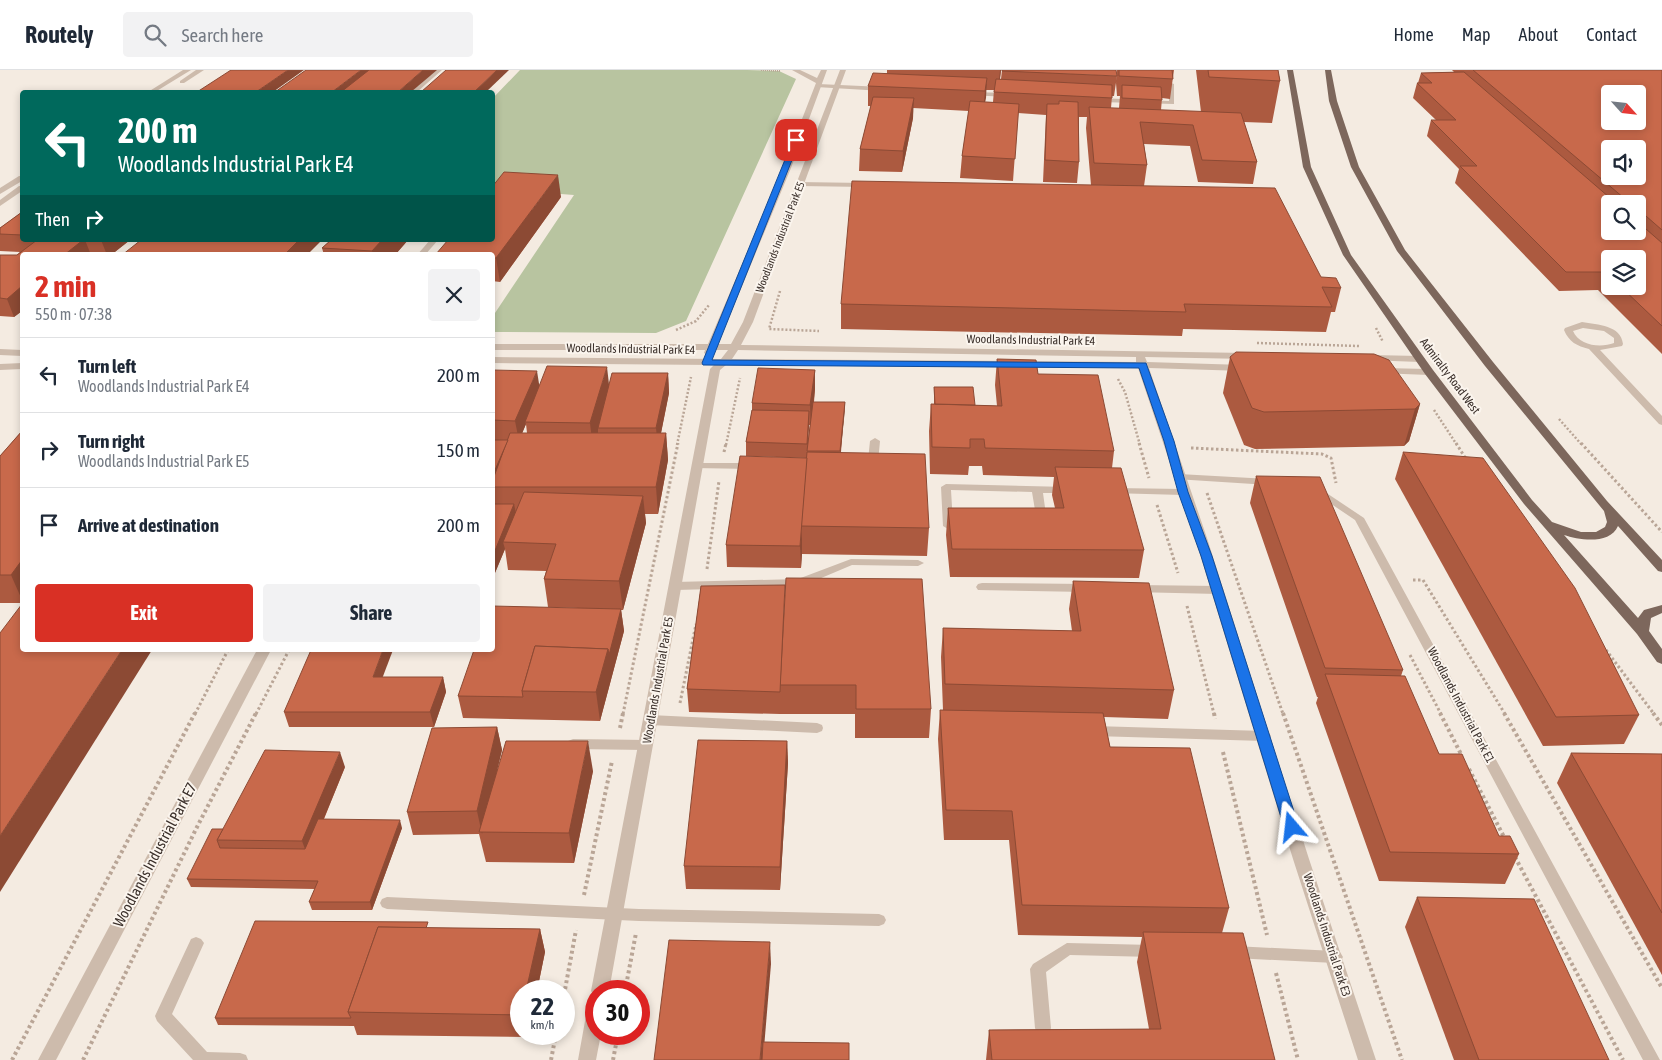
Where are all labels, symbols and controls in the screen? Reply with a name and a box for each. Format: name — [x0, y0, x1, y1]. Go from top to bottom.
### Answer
search box — [123, 12, 473, 57]
text: Routely — [25, 21, 93, 48]
icon: search — [141, 21, 169, 49]
text: Search here — [181, 24, 263, 46]
text: Home — [1394, 24, 1434, 45]
text: Map — [1462, 24, 1491, 45]
text: About — [1519, 24, 1558, 45]
text: Contact — [1586, 24, 1637, 45]
north arrow — [1601, 85, 1646, 130]
map controls — [1601, 85, 1646, 295]
icon: left — [35, 110, 100, 175]
text: 200 m — [118, 110, 197, 150]
pin — [775, 119, 817, 161]
icon: arrive — [782, 126, 810, 154]
button: sound — [1601, 140, 1646, 185]
text: Woodlands Industrial Park E4 — [118, 151, 354, 177]
street label: Woodlands Industrial Park E5 — [753, 180, 807, 294]
button: search — [1601, 195, 1646, 240]
icon: right — [80, 205, 108, 233]
text: Then — [35, 208, 70, 230]
button: layers — [1601, 250, 1646, 295]
text: 2 min — [35, 269, 96, 303]
button: close — [428, 269, 480, 321]
text: 550 m · 07:38 — [35, 305, 112, 323]
street label: Woodlands Industrial Park E4 — [967, 332, 1096, 348]
street label: Admiralty Road West — [1417, 335, 1483, 417]
street label: Woodlands Industrial Park E4 — [567, 341, 696, 357]
text: Turn left — [78, 355, 136, 377]
icon: left — [35, 361, 63, 389]
text: 200 m — [437, 364, 480, 386]
text: Woodlands Industrial Park E4 — [78, 377, 250, 395]
text: Turn right — [78, 430, 145, 452]
icon: right — [35, 436, 63, 464]
text: 150 m — [437, 439, 480, 461]
text: Woodlands Industrial Park E5 — [78, 452, 250, 470]
icon: arrive — [35, 511, 63, 539]
text: Arrive at destination — [78, 514, 219, 536]
text: 200 m — [437, 514, 480, 536]
button: Exit — [35, 584, 253, 642]
button: Share — [263, 584, 480, 642]
street label: Woodlands Industrial Park E5 — [640, 615, 676, 745]
street label: Woodlands Industrial Park E1 — [1425, 645, 1498, 765]
street label: Woodlands Industrial Park E7 — [109, 780, 200, 930]
position arrow — [1265, 800, 1317, 852]
street label: Woodlands Industrial Park E3 — [1300, 872, 1354, 998]
speed limit sign: 30 — [585, 980, 650, 1045]
text: 22 — [531, 992, 554, 1020]
text: km/h — [531, 1018, 554, 1032]

